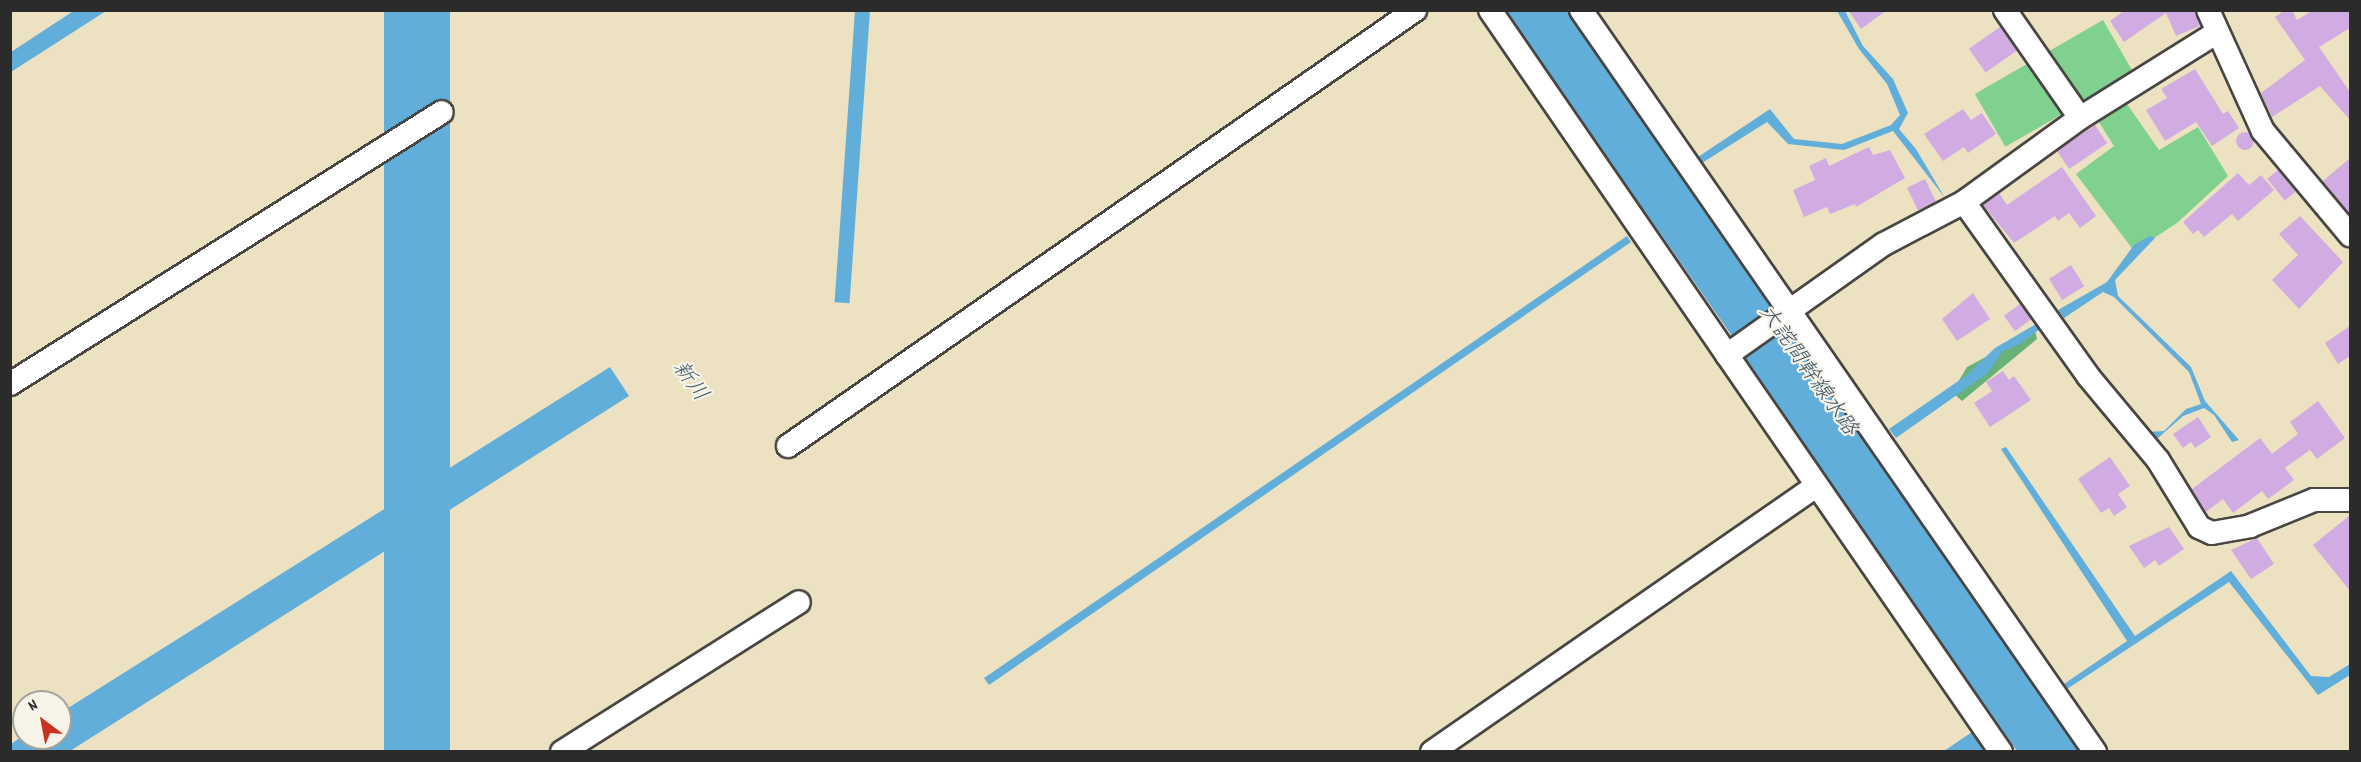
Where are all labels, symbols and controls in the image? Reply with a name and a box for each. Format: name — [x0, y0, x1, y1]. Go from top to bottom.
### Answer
water label: 大詫間幹線水路 — [1752, 300, 1862, 442]
water label: 新川 — [665, 356, 713, 408]
north arrow — [12, 690, 72, 750]
text: N — [24, 694, 43, 718]

